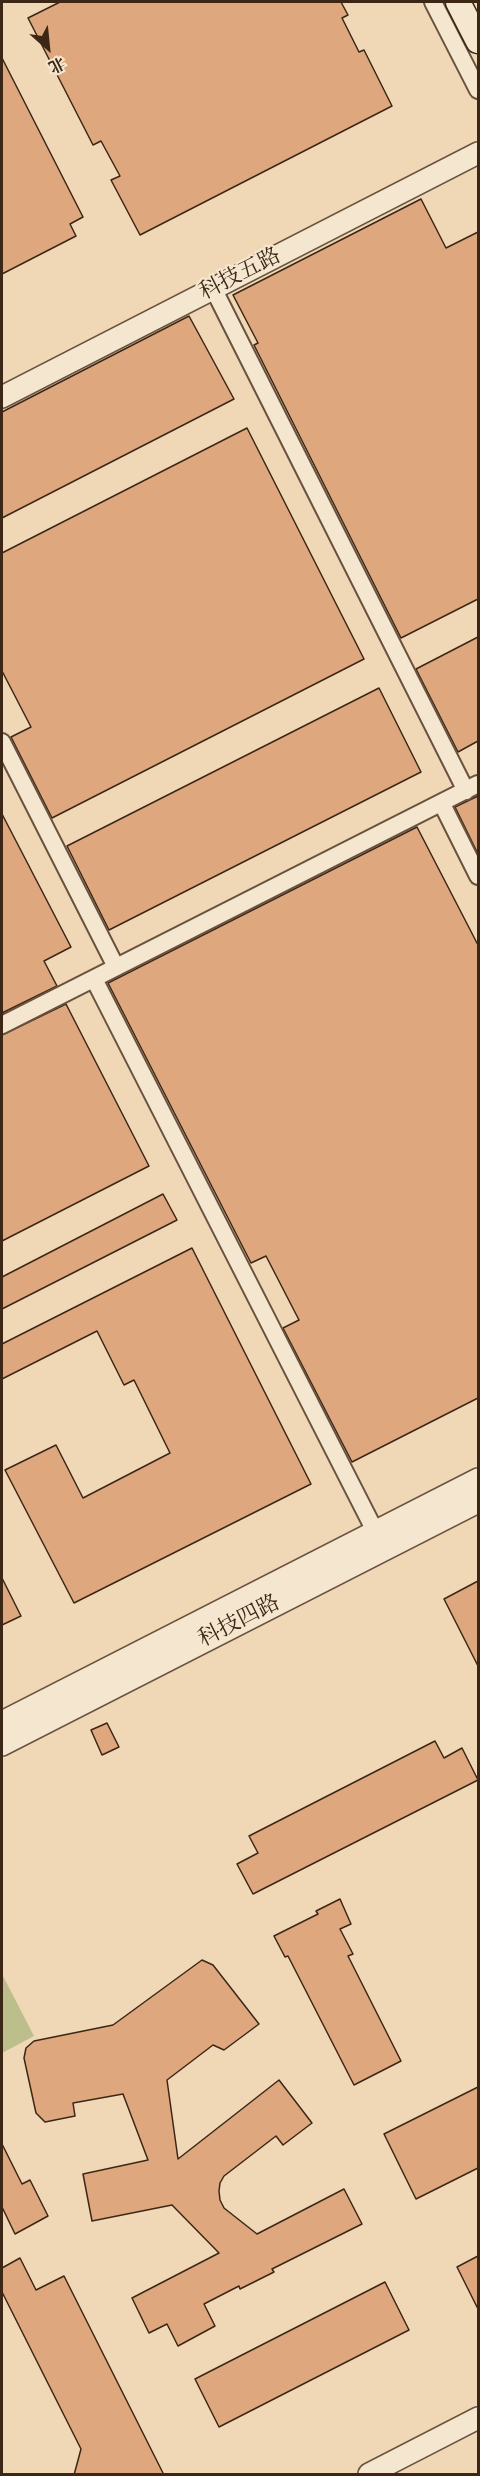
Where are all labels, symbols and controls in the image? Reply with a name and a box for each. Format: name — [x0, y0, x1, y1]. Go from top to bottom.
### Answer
north arrow — [18, 18, 78, 78]
text: 北 — [44, 51, 68, 77]
street label: 科技五路 — [196, 244, 286, 308]
street label: 科技四路 — [195, 1591, 285, 1655]

